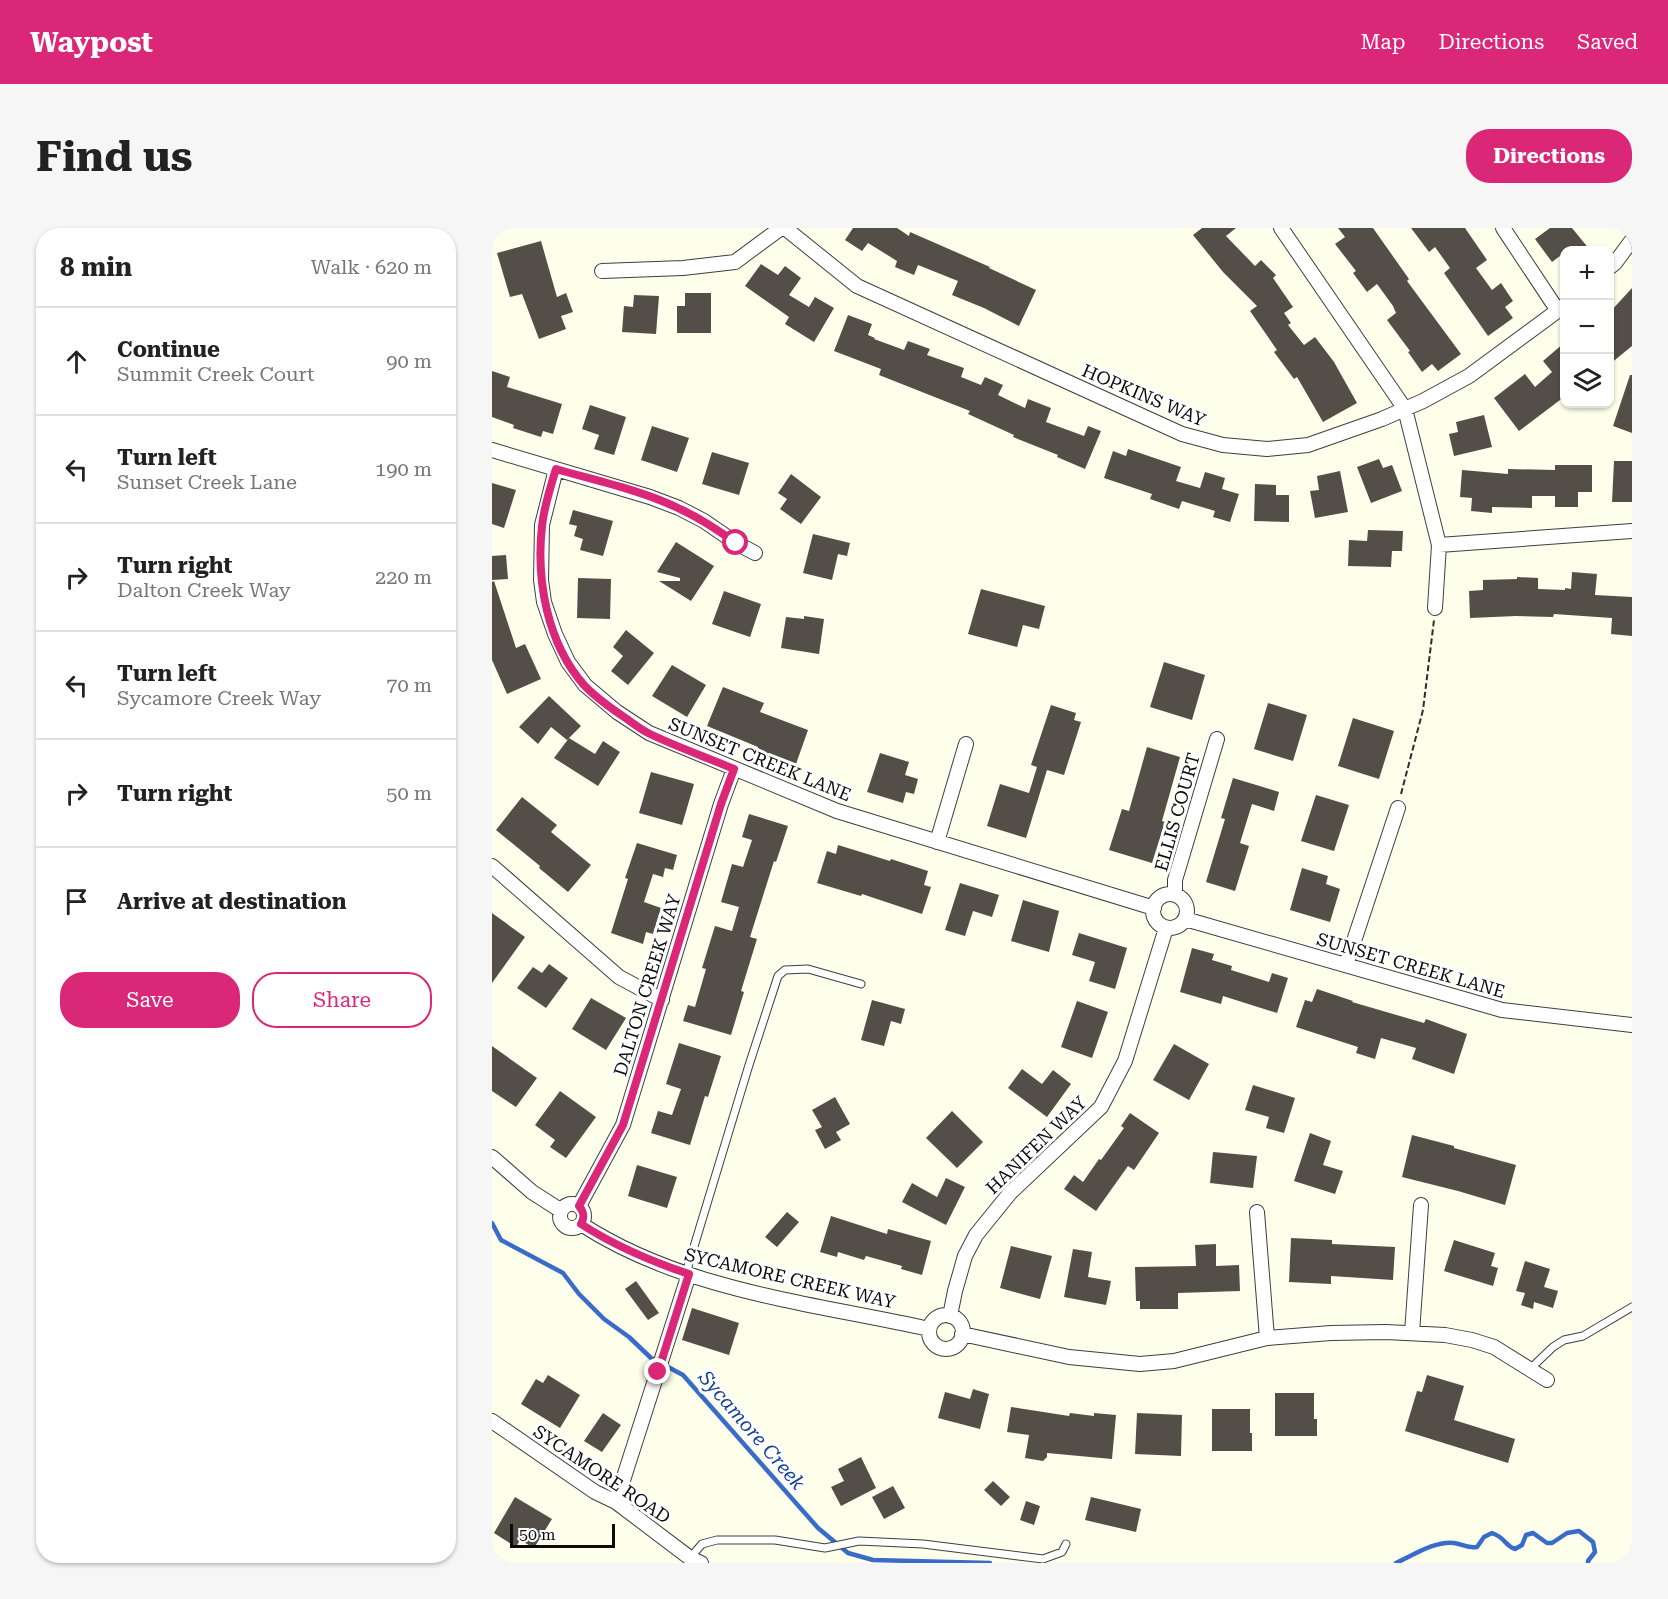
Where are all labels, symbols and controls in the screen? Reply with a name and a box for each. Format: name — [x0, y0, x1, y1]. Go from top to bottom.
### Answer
text: Waypost — [30, 26, 153, 59]
text: Map — [1361, 30, 1405, 54]
text: Directions — [1438, 30, 1544, 54]
text: Saved — [1577, 30, 1638, 54]
button: Directions — [1466, 129, 1632, 183]
text: Find us — [36, 132, 193, 181]
map controls — [1560, 246, 1614, 408]
button: + — [1560, 246, 1614, 300]
text: 8 min — [60, 252, 132, 282]
text: Walk · 620 m — [311, 255, 432, 279]
button: − — [1560, 300, 1614, 354]
text: Continue — [117, 337, 220, 362]
icon: ahead — [60, 345, 93, 378]
text: 90 m — [386, 349, 432, 373]
button: layers — [1560, 354, 1614, 408]
street label: HOPKINS WAY — [1079, 359, 1210, 431]
text: Summit Creek Court — [117, 362, 315, 386]
text: Turn left — [117, 445, 217, 470]
icon: left — [60, 453, 93, 486]
text: 190 m — [375, 457, 432, 481]
text: Sunset Creek Lane — [117, 470, 297, 494]
route start — [722, 529, 748, 555]
text: Turn right — [117, 553, 232, 578]
icon: right — [60, 561, 93, 594]
text: 220 m — [375, 565, 432, 589]
text: Dalton Creek Way — [117, 578, 291, 602]
text: Turn left — [117, 661, 217, 686]
icon: left — [60, 669, 93, 702]
text: 70 m — [386, 673, 432, 697]
text: Sycamore Creek Way — [117, 686, 321, 710]
street label: SUNSET CREEK LANE — [666, 713, 854, 805]
street label: ELLIS COURT — [1150, 750, 1204, 874]
icon: right — [60, 777, 93, 810]
text: Turn right — [117, 781, 232, 806]
text: 50 m — [386, 781, 432, 805]
icon: arrive — [60, 885, 93, 918]
text: Arrive at destination — [117, 889, 346, 914]
street label: DALTON CREEK WAY — [609, 891, 685, 1078]
street label: SUNSET CREEK LANE — [1314, 928, 1508, 1002]
button: Save — [60, 972, 240, 1028]
button: Share — [252, 972, 432, 1028]
street label: HANIFEN WAY — [981, 1091, 1091, 1198]
street label: SYCAMORE CREEK WAY — [683, 1244, 898, 1313]
route end — [644, 1358, 670, 1384]
water label: Sycamore Creek — [693, 1365, 810, 1495]
street label: SYCAMORE ROAD — [529, 1420, 675, 1528]
scale bar — [510, 1521, 615, 1548]
text: 50 m — [519, 1525, 556, 1544]

